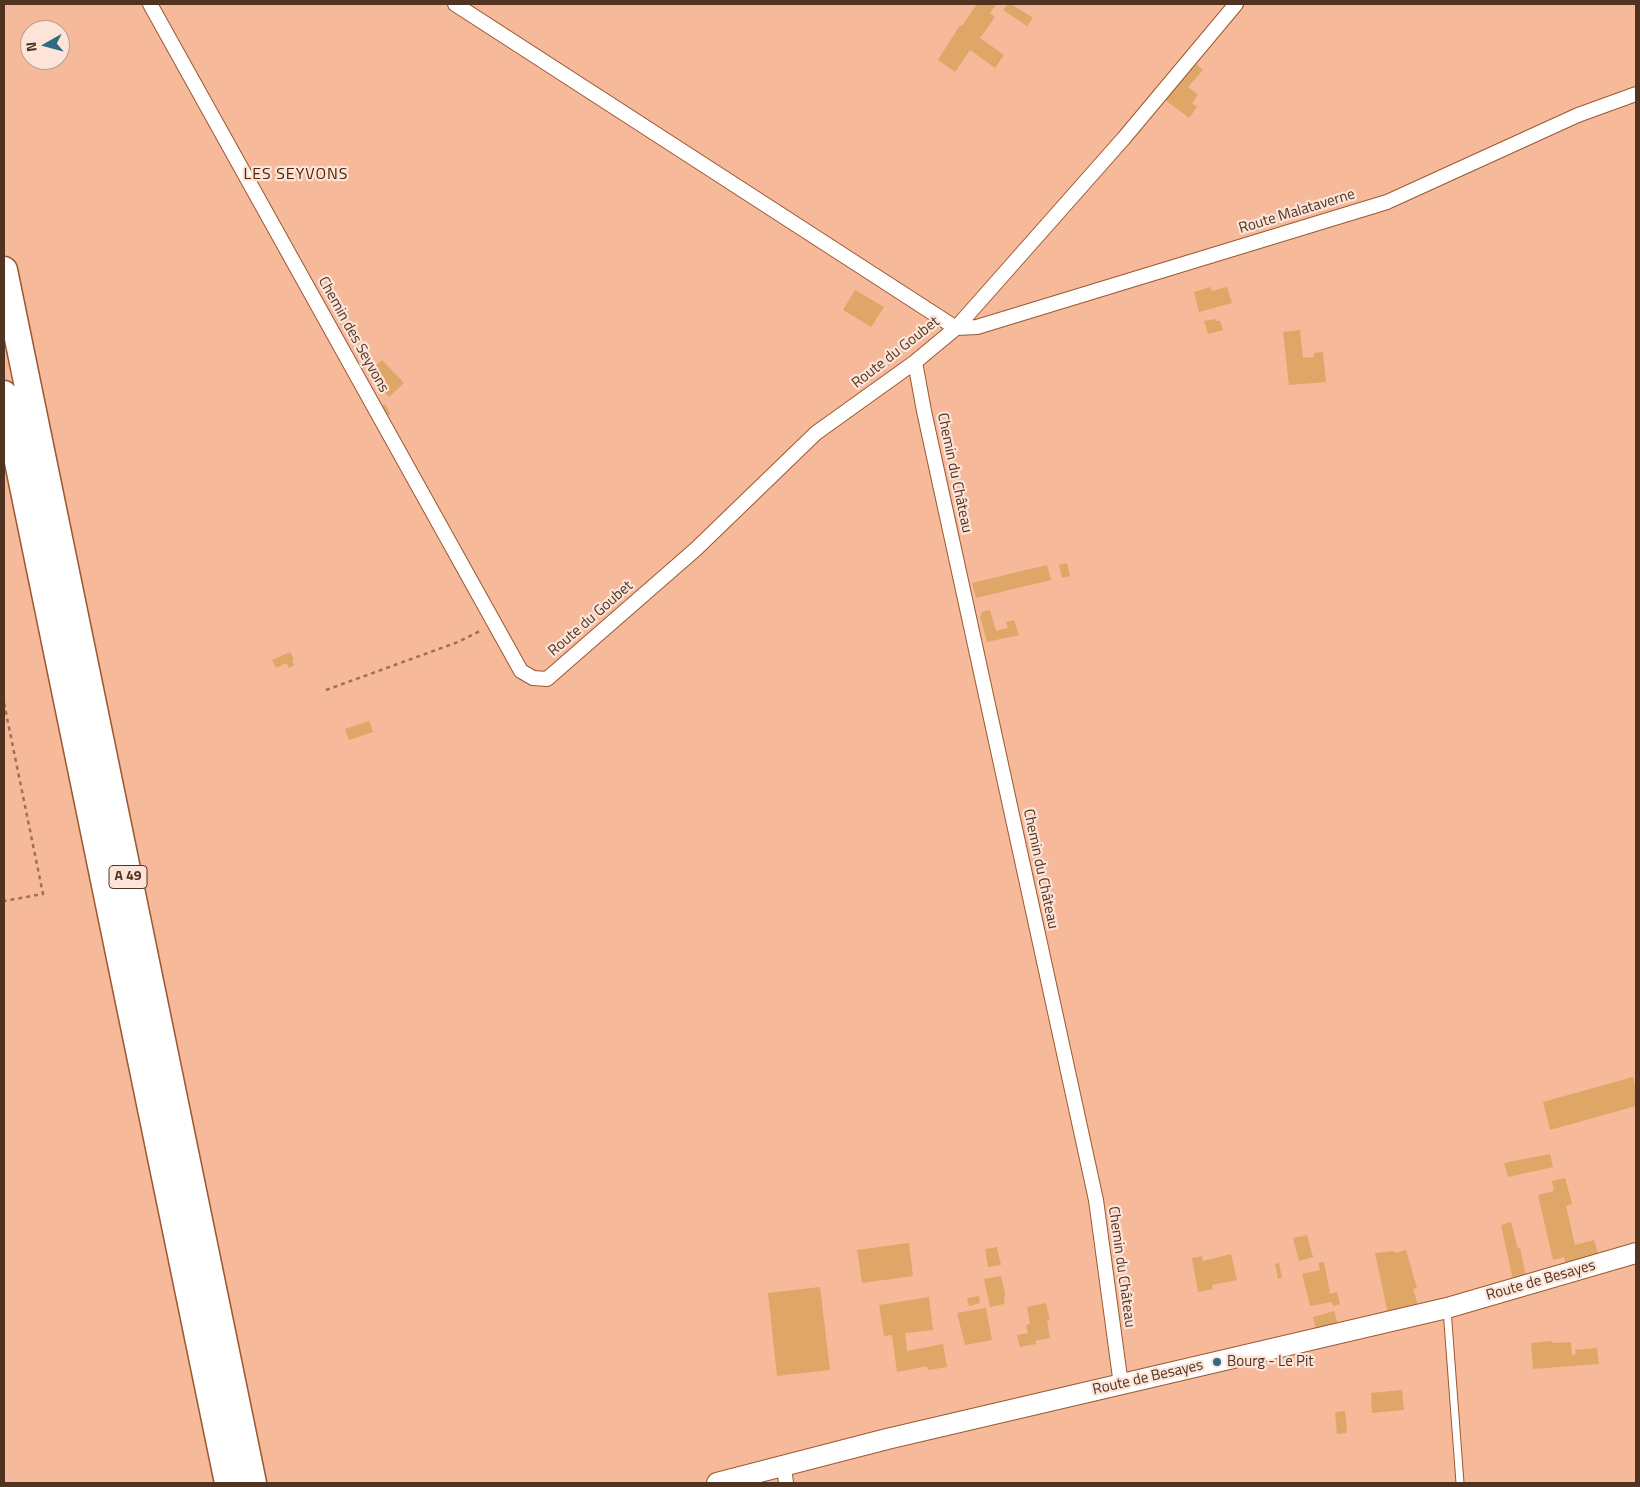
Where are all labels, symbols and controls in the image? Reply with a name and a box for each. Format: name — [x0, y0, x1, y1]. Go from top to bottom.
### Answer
north arrow — [20, 20, 70, 70]
text: N — [20, 41, 42, 53]
district label: LES SEYVONS — [242, 165, 350, 185]
street label: Route Malataverne — [1237, 186, 1357, 238]
street label: Chemin des Seyvons — [314, 274, 392, 396]
street label: Route du Goubet — [849, 313, 943, 393]
street label: Chemin du Château — [932, 411, 976, 535]
street label: Route du Goubet — [545, 577, 637, 661]
street label: Chemin du Château — [1018, 807, 1062, 931]
road number: A 49 — [109, 866, 147, 889]
street label: Chemin du Château — [1104, 1205, 1138, 1329]
street label: Route de Besayes — [1484, 1257, 1598, 1305]
place label: Bourg - Le Pit — [1227, 1353, 1314, 1371]
marker: Bourg - Le Pit — [1211, 1356, 1223, 1368]
street label: Route de Besayes — [1091, 1357, 1205, 1399]

